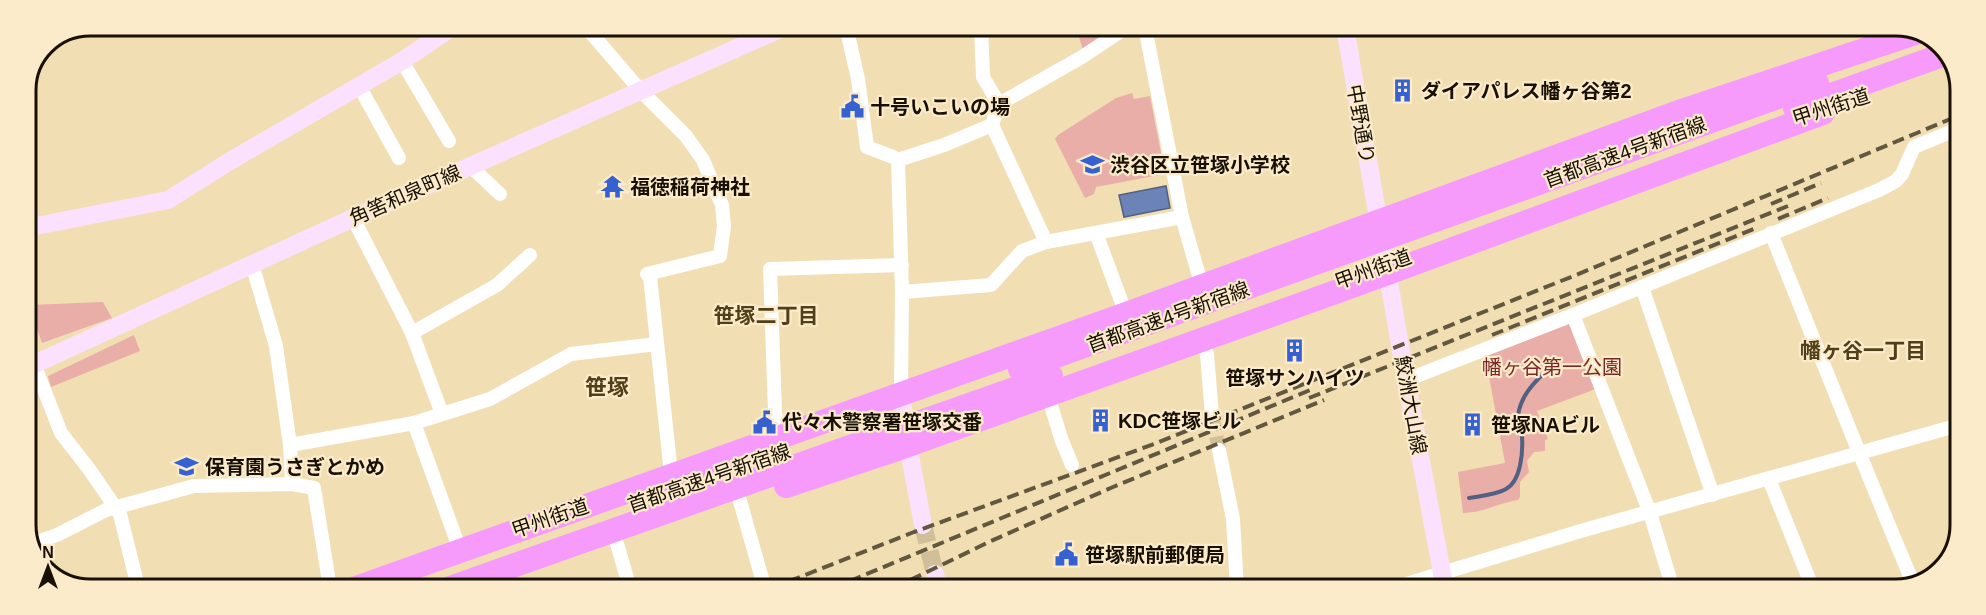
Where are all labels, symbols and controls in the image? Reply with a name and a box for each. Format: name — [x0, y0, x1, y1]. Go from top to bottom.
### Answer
building icon: ダイアパレス幡ヶ谷第2 — [1390, 78, 1416, 104]
place label: ダイアパレス幡ヶ谷第2 — [1421, 80, 1632, 102]
street label: 中野通り — [1343, 83, 1379, 165]
street label: 甲州街道 — [1790, 84, 1872, 130]
public building icon: 十号いこいの場 — [839, 94, 865, 120]
place label: 十号いこいの場 — [870, 96, 1010, 118]
street label: 首都高速4号新宿線 — [1541, 112, 1709, 192]
school or university icon: 渋谷区立笹塚小学校 — [1079, 152, 1105, 178]
place label: 渋谷区立笹塚小学校 — [1110, 154, 1290, 176]
street label: 角筈和泉町線 — [346, 161, 464, 229]
temple icon: 福徳稲荷神社 — [599, 174, 625, 200]
place label: 福徳稲荷神社 — [630, 176, 750, 198]
street label: 甲州街道 — [1332, 245, 1414, 293]
street label: 首都高速4号新宿線 — [1084, 277, 1252, 357]
district label: 笹塚二丁目 — [714, 304, 819, 327]
building icon: 笹塚サンハイツ — [1282, 337, 1308, 363]
district label: 幡ヶ谷一丁目 — [1800, 339, 1926, 362]
street label: 鮫洲大山線 — [1391, 354, 1431, 456]
park label: 幡ヶ谷第一公園 — [1482, 356, 1622, 378]
place label: 笹塚サンハイツ — [1225, 367, 1365, 389]
district label: 笹塚 — [585, 375, 629, 400]
building icon: KDC笹塚ビル — [1087, 408, 1113, 434]
public building icon: 代々木警察署笹塚交番 — [751, 409, 777, 435]
place label: KDC笹塚ビル — [1118, 410, 1241, 432]
place label: 代々木警察署笹塚交番 — [782, 411, 982, 433]
building icon: 笹塚NAビル — [1460, 412, 1486, 438]
place label: 笹塚NAビル — [1491, 414, 1600, 436]
street label: 首都高速4号新宿線 — [625, 440, 793, 516]
school or university icon: 保育園うさぎとかめ — [174, 454, 200, 480]
place label: 保育園うさぎとかめ — [205, 456, 385, 478]
street label: 甲州街道 — [509, 495, 591, 541]
north arrow — [18, 537, 78, 597]
public building icon: 笹塚駅前郵便局 — [1054, 542, 1080, 568]
text: N — [42, 544, 54, 561]
place label: 笹塚駅前郵便局 — [1085, 544, 1225, 566]

